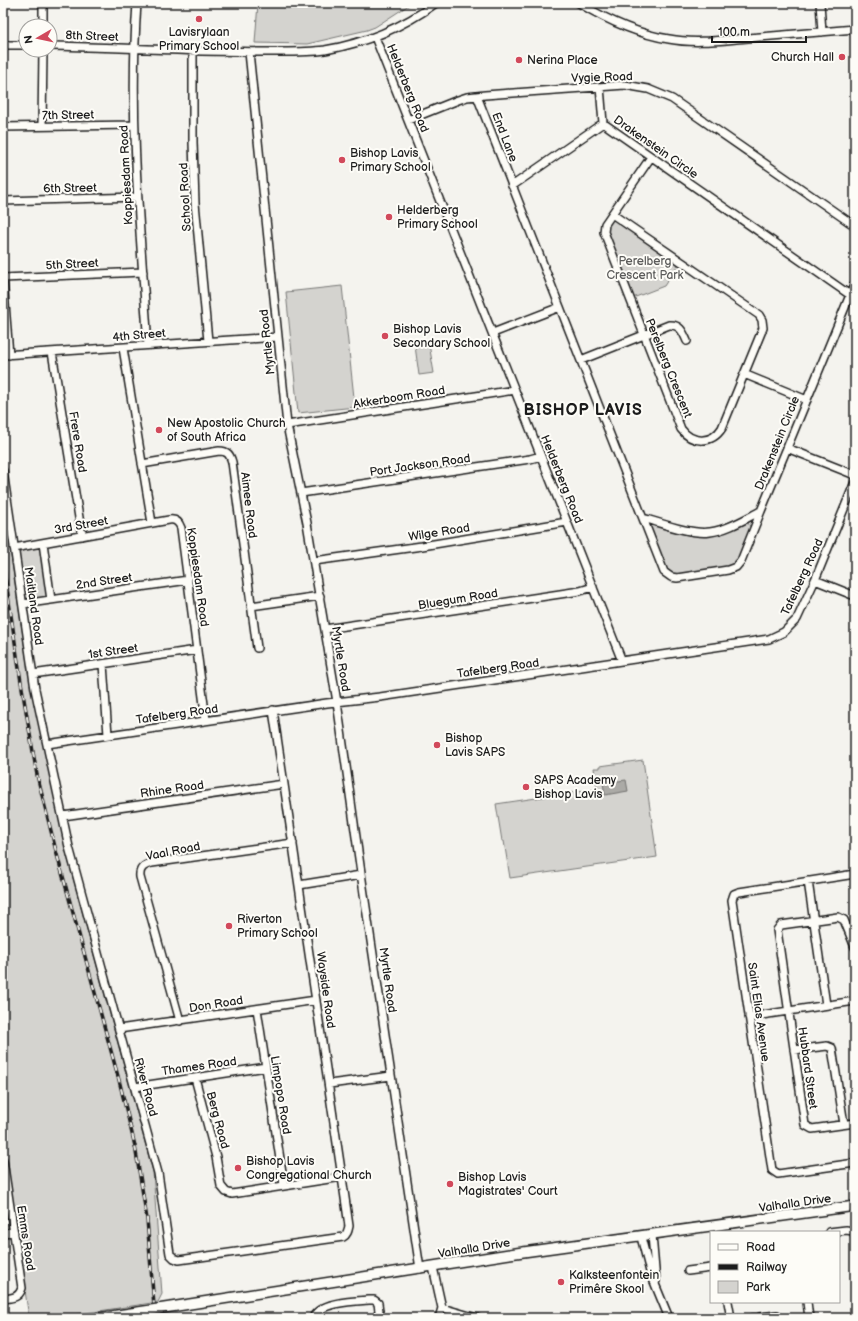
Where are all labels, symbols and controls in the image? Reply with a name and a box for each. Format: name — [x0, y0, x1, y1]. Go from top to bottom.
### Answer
marker: Lavisrylaan Primary School — [194, 14, 204, 24]
north arrow — [18, 18, 58, 58]
scale bar — [712, 18, 806, 44]
place label: Lavisrylaan Primary School — [159, 25, 239, 54]
text: 100 m — [718, 25, 750, 40]
street label: 8th Street — [65, 28, 119, 45]
text: N — [22, 34, 36, 45]
street label: Helderberg Road — [383, 42, 432, 135]
place label: Church Hall — [771, 50, 834, 65]
marker: Church Hall — [837, 52, 847, 62]
place label: Nerina Place — [527, 53, 598, 68]
marker: Nerina Place — [514, 55, 524, 65]
street label: Vygie Road — [571, 69, 633, 86]
street label: 7th Street — [42, 108, 95, 123]
street label: End Lane — [488, 110, 521, 164]
street label: Drakenstein Circle — [610, 113, 701, 182]
street label: Koppiesdam Road — [116, 125, 137, 225]
place label: Bishop Lavis Primary School — [350, 146, 431, 175]
marker: Bishop Lavis Primary School — [337, 155, 347, 165]
street label: School Road — [176, 162, 195, 232]
street label: 6th Street — [43, 181, 97, 196]
place label: Helderberg Primary School — [397, 203, 478, 232]
marker: Helderberg Primary School — [384, 212, 394, 222]
park label: Perelberg Crescent Park — [607, 254, 684, 283]
street label: 5th Street — [45, 256, 99, 273]
street label: Myrtle Road — [257, 308, 278, 376]
street label: Perelberg Crescent — [642, 316, 695, 420]
place label: Bishop Lavis Secondary School — [393, 322, 490, 351]
street label: 4th Street — [112, 326, 167, 345]
marker: Bishop Lavis Secondary School — [380, 331, 390, 341]
street label: Akkerboom Road — [352, 383, 446, 412]
street label: Drakenstein Circle — [752, 394, 803, 492]
district label: BISHOP LAVIS — [523, 401, 643, 420]
street label: Frere Road — [65, 410, 90, 474]
place label: New Apostolic Church of South Africa — [167, 416, 286, 445]
marker: New Apostolic Church of South Africa — [154, 425, 164, 435]
street label: Helderberg Road — [537, 433, 586, 526]
street label: Port Jackson Road — [369, 451, 471, 480]
street label: Aimee Road — [237, 471, 260, 539]
street label: 3rd Street — [53, 513, 109, 538]
street label: Wilge Road — [407, 520, 471, 545]
street label: Koppiesdam Road — [183, 526, 212, 628]
street label: Tafelberg Road — [778, 536, 827, 618]
street label: Maitland Road — [21, 566, 46, 646]
street label: 2nd Street — [75, 570, 133, 593]
street label: Bluegum Road — [417, 586, 499, 613]
street label: Myrtle Road — [328, 625, 353, 693]
street label: 1st Street — [87, 641, 139, 662]
street label: Tafelberg Road — [456, 655, 540, 682]
street label: Tafelberg Road — [135, 701, 219, 728]
place label: Bishop Lavis SAPS — [445, 731, 505, 760]
marker: Bishop Lavis SAPS — [432, 740, 442, 750]
place label: SAPS Academy Bishop Lavis — [534, 773, 617, 802]
street label: Rhine Road — [139, 778, 205, 801]
marker: SAPS Academy Bishop Lavis — [521, 782, 531, 792]
street label: Vaal Road — [145, 839, 202, 864]
place label: Riverton Primary School — [237, 912, 318, 941]
marker: Riverton Primary School — [224, 921, 234, 931]
street label: Myrtle Road — [375, 946, 400, 1014]
street label: Wayside Road — [313, 951, 338, 1030]
street label: Saint Elias Avenue — [744, 961, 773, 1063]
street label: Don Road — [188, 993, 244, 1016]
street label: Hubbard Street — [794, 1026, 821, 1110]
street label: Thames Road — [161, 1054, 238, 1079]
street label: Limpopo Road — [267, 1055, 294, 1136]
street label: River Road — [130, 1056, 161, 1118]
street label: Berg Road — [203, 1090, 232, 1150]
place label: Bishop Lavis Congregational Church — [246, 1154, 372, 1183]
marker: Bishop Lavis Congregational Church — [233, 1163, 243, 1173]
place label: Bishop Lavis Magistrates' Court — [458, 1170, 558, 1199]
marker: Bishop Lavis Magistrates' Court — [445, 1179, 455, 1189]
street label: Valhalla Drive — [758, 1191, 832, 1216]
street label: Emms Road — [13, 1204, 38, 1272]
legend — [710, 1231, 840, 1303]
street label: Valhalla Drive — [437, 1235, 511, 1262]
text: Road — [746, 1240, 775, 1255]
text: Railway — [746, 1260, 788, 1275]
place label: Kalksteenfontein Primêre Skool — [569, 1268, 659, 1297]
marker: Kalksteenfontein Primêre Skool — [556, 1277, 566, 1287]
text: Park — [746, 1280, 770, 1295]

